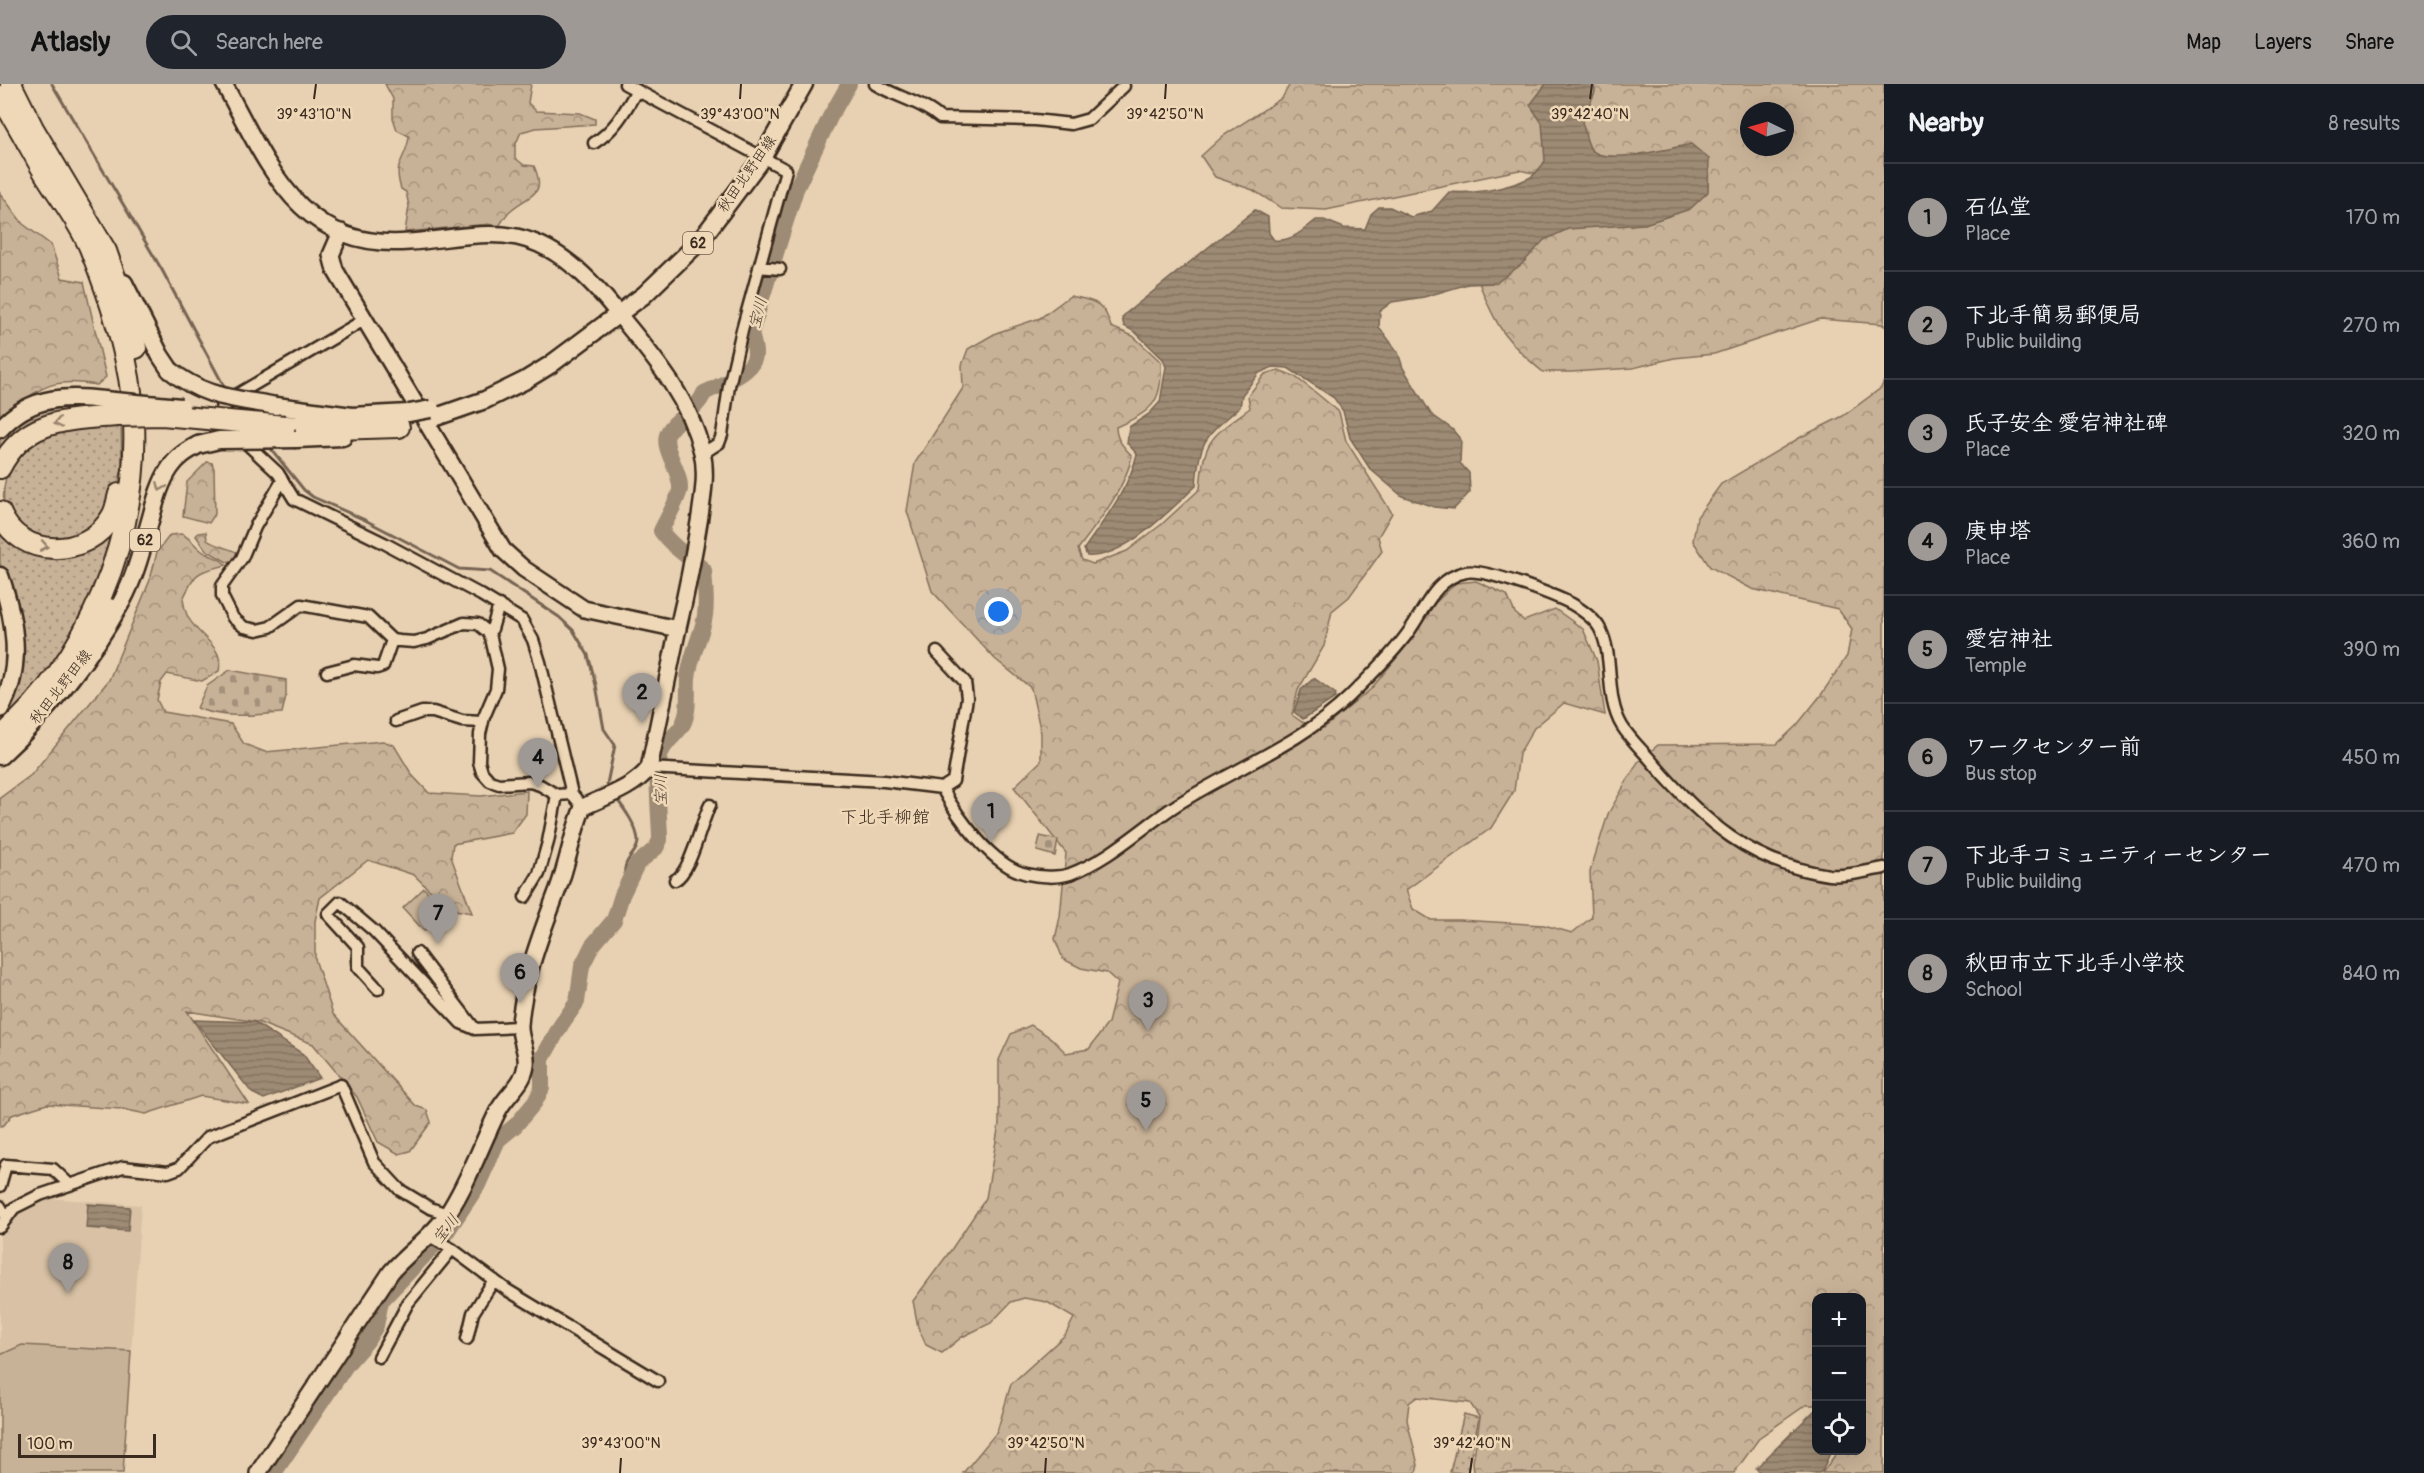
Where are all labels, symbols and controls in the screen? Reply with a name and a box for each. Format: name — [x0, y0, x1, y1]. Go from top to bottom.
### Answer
search box — [146, 15, 566, 69]
text: Atlasly — [30, 25, 110, 60]
icon: search — [167, 26, 200, 59]
text: Search here — [215, 28, 323, 56]
text: Map — [2186, 29, 2221, 56]
text: Layers — [2254, 29, 2312, 56]
text: Share — [2345, 29, 2394, 56]
north arrow — [1740, 102, 1794, 156]
text: 39°43'10"N — [276, 105, 352, 124]
text: 39°43'00"N — [700, 105, 780, 124]
text: 39°42'50"N — [1126, 105, 1204, 124]
text: 39°42'40"N — [1551, 105, 1629, 124]
text: Nearby — [1908, 107, 1984, 139]
text: 8 results — [2329, 111, 2400, 136]
street label: 秋田北野田線 — [713, 132, 781, 216]
text: 石仏堂 — [1965, 193, 2031, 221]
text: 1 — [1924, 205, 1931, 230]
text: 170 m — [2346, 205, 2400, 230]
text: Place — [1965, 221, 2010, 246]
road number: 62 — [683, 232, 713, 254]
water label: 宝川 — [744, 295, 772, 331]
text: 下北手簡易郵便局 — [1965, 301, 2141, 329]
text: 2 — [1922, 313, 1933, 338]
text: 270 m — [2342, 313, 2400, 338]
text: Public building — [1965, 329, 2081, 354]
text: 氏子安全 愛宕神社碑 — [1965, 409, 2168, 437]
one-way arrow — [53, 415, 63, 428]
text: 3 — [1922, 421, 1933, 446]
text: 320 m — [2342, 421, 2400, 446]
text: Place — [1965, 437, 2010, 462]
one-way arrow — [156, 481, 168, 492]
text: 庚申塔 — [1965, 517, 2031, 545]
road number: 62 — [130, 529, 160, 551]
text: 4 — [1922, 529, 1933, 554]
text: 360 m — [2341, 529, 2400, 554]
one-way arrow — [39, 540, 49, 552]
text: Place — [1965, 545, 2010, 570]
your location — [984, 597, 1013, 626]
text: 愛宕神社 — [1965, 625, 2053, 653]
text: 5 — [1922, 637, 1933, 662]
text: 390 m — [2343, 637, 2400, 662]
street label: 秋田北野田線 — [26, 646, 96, 728]
text: Temple — [1965, 653, 2026, 678]
pin: 2 — [622, 674, 662, 723]
text: ワークセンター前 — [1965, 733, 2141, 761]
pin: 4 — [518, 738, 558, 788]
text: 6 — [1922, 745, 1933, 770]
text: 450 m — [2342, 745, 2400, 770]
text: Bus stop — [1965, 761, 2037, 786]
water label: 宝川 — [651, 774, 671, 806]
pin: 1 — [972, 792, 1010, 842]
district label: 下北手柳館 — [840, 806, 930, 829]
text: 下北手コミュニティーセンター — [1965, 841, 2272, 869]
text: 7 — [1922, 853, 1933, 878]
text: 470 m — [2342, 853, 2400, 878]
text: Public building — [1965, 869, 2081, 894]
pin: 7 — [418, 894, 458, 944]
text: 秋田市立下北手小学校 — [1965, 949, 2185, 977]
pin: 6 — [500, 954, 540, 1003]
text: 8 — [1922, 961, 1933, 986]
text: 840 m — [2343, 961, 2400, 986]
text: School — [1965, 977, 2022, 1002]
pin: 3 — [1128, 982, 1168, 1031]
pin: 5 — [1126, 1082, 1166, 1131]
water label: 宝川 — [428, 1210, 464, 1248]
pin: 8 — [48, 1244, 88, 1293]
map controls — [1812, 1293, 1866, 1455]
button: + — [1812, 1293, 1866, 1347]
button: − — [1812, 1347, 1866, 1401]
button: locate — [1812, 1401, 1866, 1455]
scale bar — [18, 1431, 156, 1458]
text: 100 m — [27, 1434, 73, 1454]
text: 39°43'00"N — [581, 1434, 661, 1453]
text: 39°42'50"N — [1007, 1434, 1085, 1453]
text: 39°42'40"N — [1433, 1434, 1511, 1453]

